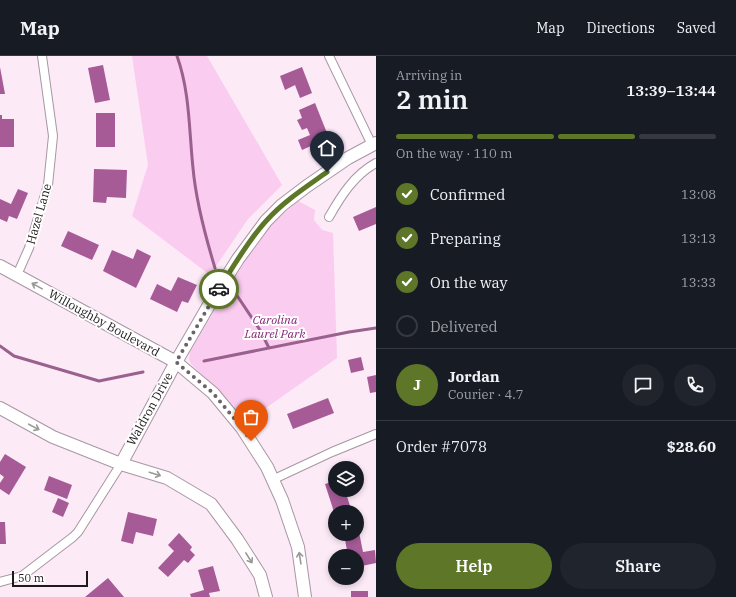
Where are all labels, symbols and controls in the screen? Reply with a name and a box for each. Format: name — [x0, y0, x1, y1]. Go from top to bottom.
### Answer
text: Map — [20, 16, 60, 40]
text: Map — [536, 19, 565, 37]
text: Directions — [587, 19, 655, 37]
text: Saved — [677, 19, 716, 37]
text: Arriving in — [396, 67, 462, 84]
text: 13:39–13:44 — [626, 81, 716, 100]
text: 2 min — [396, 82, 468, 116]
pin — [310, 131, 344, 172]
icon: home — [316, 137, 338, 159]
text: On the way · 110 m — [396, 145, 512, 162]
street label: Hazel Lane — [23, 182, 54, 246]
icon: check — [396, 183, 418, 205]
text: Confirmed — [430, 185, 505, 204]
text: 13:08 — [681, 186, 716, 203]
icon: check — [396, 227, 418, 249]
text: Preparing — [430, 229, 501, 248]
text: 13:13 — [681, 230, 716, 247]
courier — [199, 269, 239, 309]
icon: check — [396, 271, 418, 293]
text: On the way — [430, 273, 508, 292]
text: 13:33 — [681, 274, 716, 291]
icon: car — [208, 278, 230, 300]
one-way arrow — [31, 281, 43, 289]
street label: Willoughby Boulevard — [46, 286, 162, 359]
park label: Carolina Laurel Park — [243, 312, 306, 341]
text: Delivered — [430, 317, 498, 336]
button: chat — [622, 364, 664, 406]
button: phone — [674, 364, 716, 406]
text: Jordan — [448, 367, 500, 386]
street label: Waldron Drive — [123, 370, 176, 448]
text: J — [413, 375, 421, 394]
text: Courier · 4.7 — [448, 386, 524, 403]
pin — [234, 400, 268, 441]
icon: bag — [240, 406, 262, 428]
one-way arrow — [28, 423, 40, 431]
text: Order #7078 — [396, 437, 487, 456]
text: $28.60 — [667, 437, 716, 456]
map controls — [328, 461, 364, 585]
button: layers — [328, 461, 364, 497]
one-way arrow — [148, 471, 161, 478]
button: + — [328, 505, 364, 541]
button: Help — [396, 543, 552, 589]
button: Share — [560, 543, 716, 589]
button: − — [328, 549, 364, 585]
one-way arrow — [246, 552, 254, 564]
one-way arrow — [296, 552, 304, 565]
scale bar — [12, 569, 88, 588]
text: 50 m — [18, 571, 44, 585]

